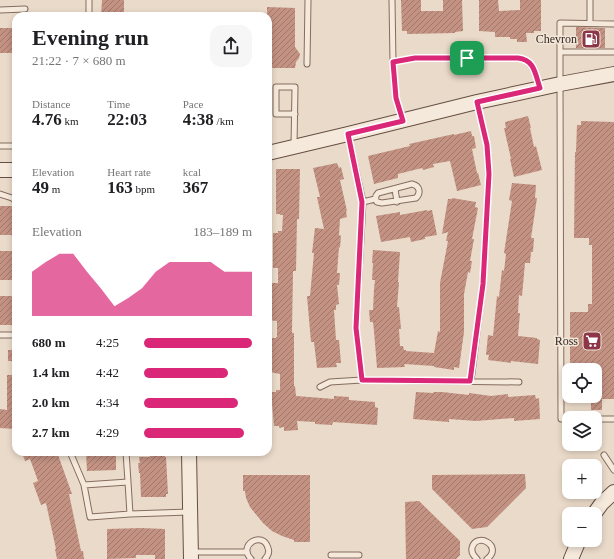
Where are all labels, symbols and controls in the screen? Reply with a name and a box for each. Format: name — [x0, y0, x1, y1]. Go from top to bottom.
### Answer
text: Evening run — [32, 25, 149, 50]
button: share — [210, 25, 252, 67]
fuel station icon: Chevron — [580, 28, 602, 50]
place label: Chevron — [536, 32, 577, 46]
pin — [450, 41, 484, 75]
icon: arrive — [456, 47, 478, 69]
text: 21:22 · 7 × 680 m — [32, 53, 126, 68]
text: Distance — [32, 98, 70, 110]
text: Time — [107, 98, 130, 110]
text: Pace — [183, 98, 203, 110]
text: 4.76 — [32, 110, 62, 129]
text: 22:03 — [107, 110, 147, 129]
text: 4:38 — [183, 110, 214, 129]
text: km — [62, 115, 79, 127]
text: /km — [214, 115, 234, 127]
text: Elevation — [32, 166, 74, 178]
text: Heart rate — [107, 166, 151, 178]
text: kcal — [183, 166, 201, 178]
text: 49 — [32, 178, 49, 197]
text: 163 — [107, 178, 133, 197]
text: 367 — [183, 178, 208, 197]
text: m — [49, 183, 60, 195]
text: bpm — [133, 183, 155, 195]
text: Elevation — [32, 224, 82, 239]
text: 183–189 m — [193, 224, 252, 239]
supermarket icon: Ross — [581, 330, 603, 352]
place label: Ross — [555, 334, 578, 348]
text: 680 m — [32, 335, 66, 350]
text: 4:25 — [96, 335, 119, 350]
map controls — [562, 363, 602, 547]
button: locate — [562, 363, 602, 403]
text: 1.4 km — [32, 365, 70, 380]
text: 4:42 — [96, 365, 119, 380]
text: 2.0 km — [32, 395, 70, 410]
text: 4:34 — [96, 395, 119, 410]
button: layers — [562, 411, 602, 451]
text: 2.7 km — [32, 425, 70, 440]
text: 4:29 — [96, 425, 119, 440]
button: + — [562, 459, 602, 499]
button: − — [562, 507, 602, 547]

